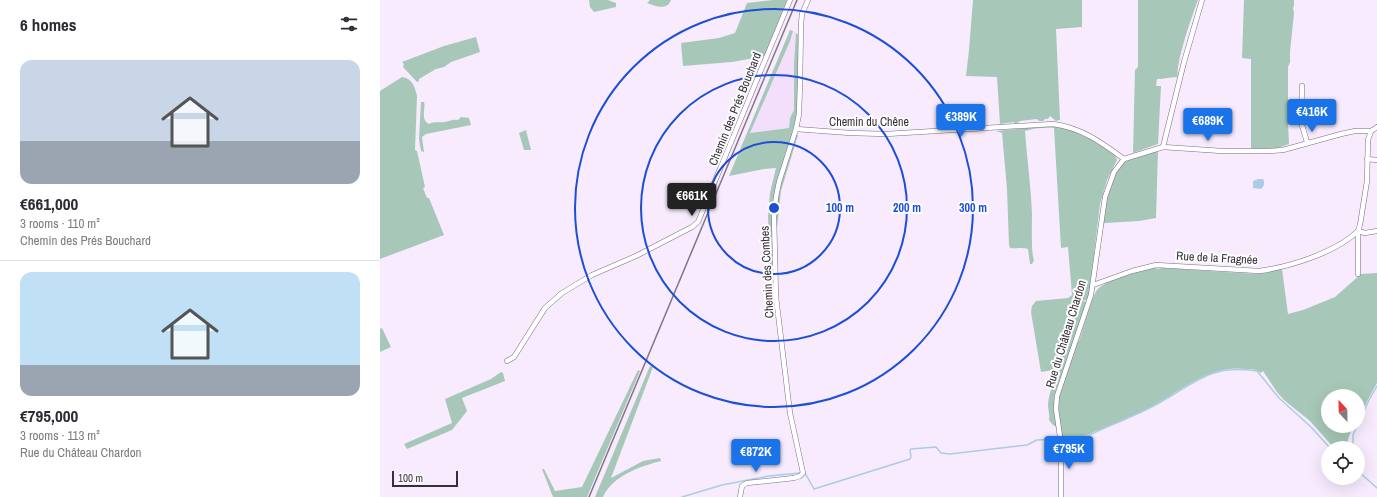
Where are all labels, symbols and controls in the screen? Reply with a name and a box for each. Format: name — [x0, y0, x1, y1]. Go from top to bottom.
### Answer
text: 6 homes — [20, 13, 77, 36]
icon: filters — [338, 13, 360, 35]
street label: Chemin des Prés Bouchard — [705, 50, 765, 168]
icon: home — [154, 86, 226, 158]
pin: €416K — [1284, 99, 1340, 133]
text: €416K — [1296, 103, 1328, 120]
pin: €389K — [933, 104, 989, 138]
text: €389K — [945, 108, 977, 125]
pin: €689K — [1180, 108, 1236, 142]
text: €689K — [1192, 112, 1224, 129]
street label: Chemin du Chêne — [829, 114, 909, 130]
pin: €661K — [664, 183, 720, 217]
text: €661K — [676, 187, 708, 204]
text: €661,000 — [20, 192, 78, 215]
text: 100 m — [826, 200, 854, 216]
text: 200 m — [893, 200, 921, 216]
text: 300 m — [959, 200, 987, 216]
centre of rings — [767, 201, 781, 215]
text: 3 rooms · 110 m² — [20, 215, 100, 232]
street label: Chemin des Combes — [757, 225, 777, 319]
text: Chemin des Prés Bouchard — [20, 232, 151, 249]
street label: Rue de la Fragnée — [1176, 248, 1258, 268]
street label: Rue du Château Chardon — [1042, 278, 1090, 390]
icon: home — [154, 298, 226, 370]
north arrow — [1321, 389, 1365, 433]
map controls — [1321, 389, 1365, 485]
text: €795,000 — [20, 404, 78, 427]
text: 3 rooms · 113 m² — [20, 427, 100, 444]
pin: €795K — [1041, 436, 1097, 470]
pin: €872K — [728, 439, 784, 473]
text: €795K — [1053, 440, 1085, 457]
button: locate — [1321, 441, 1365, 485]
text: €872K — [740, 443, 772, 460]
text: Rue du Château Chardon — [20, 444, 142, 461]
scale bar — [392, 469, 458, 488]
text: 100 m — [398, 471, 423, 485]

